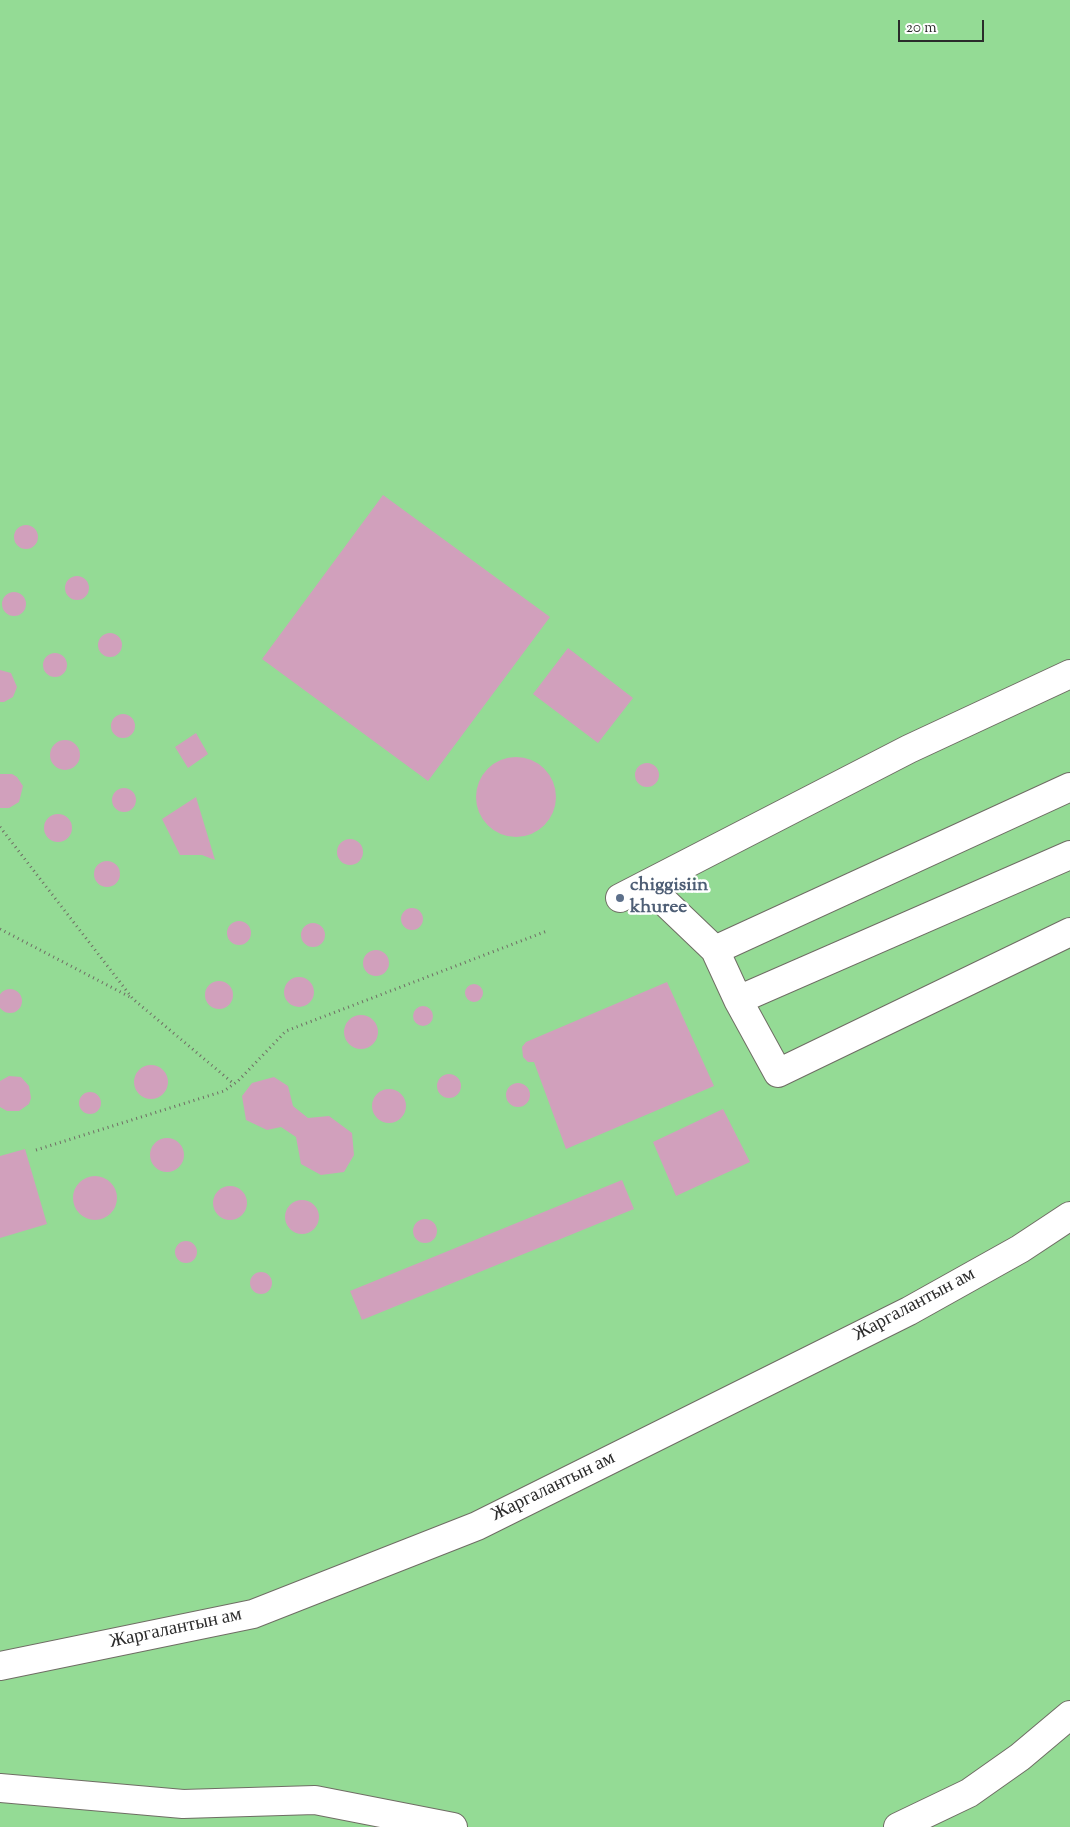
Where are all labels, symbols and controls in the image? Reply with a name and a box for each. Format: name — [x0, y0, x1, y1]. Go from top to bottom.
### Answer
scale bar — [900, 10, 986, 42]
text: 20 m — [906, 18, 937, 39]
place label: chiggisiin khuree — [630, 876, 708, 920]
marker: chiggisiin khuree — [614, 892, 626, 904]
street label: Жаргалантын ам — [850, 1264, 980, 1348]
street label: Жаргалантын ам — [488, 1448, 620, 1528]
street label: Жаргалантын ам — [108, 1605, 244, 1655]

